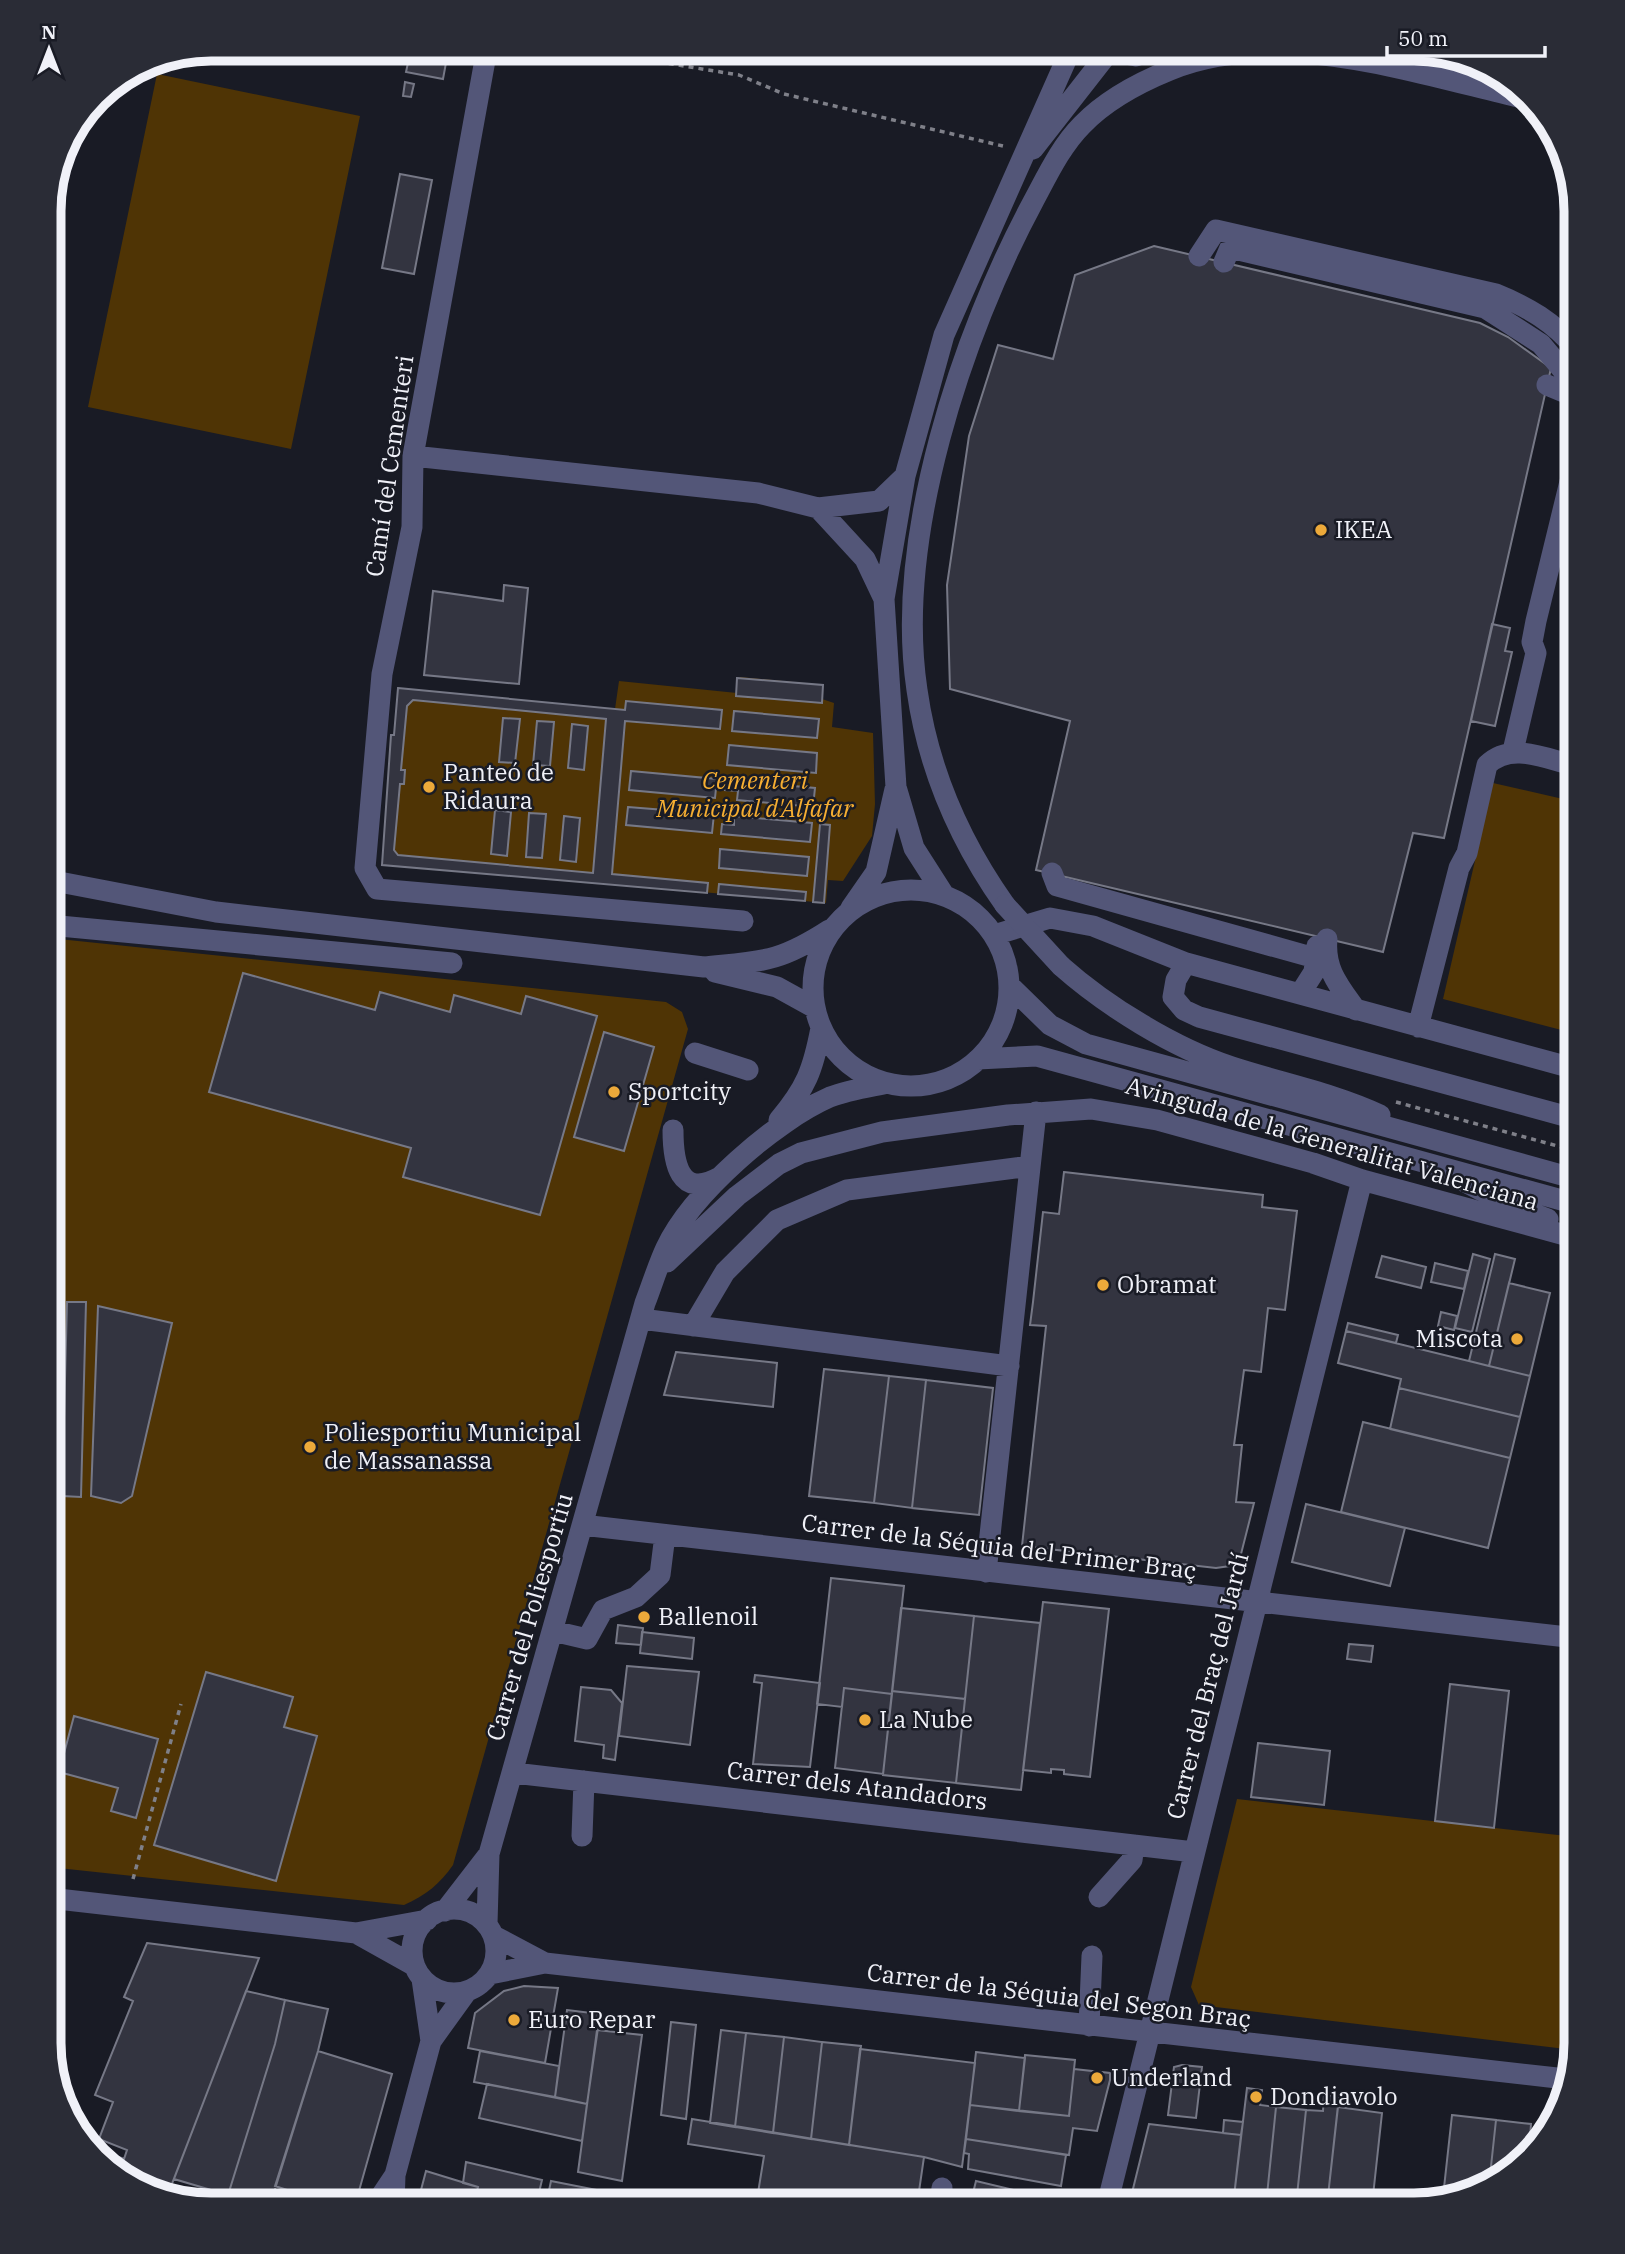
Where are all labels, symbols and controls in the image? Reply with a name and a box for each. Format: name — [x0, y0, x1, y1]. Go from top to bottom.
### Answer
north arrow — [14, 14, 84, 84]
scale bar — [1387, 14, 1544, 58]
text: N — [41, 20, 57, 44]
text: 50 m — [1398, 24, 1448, 52]
street label: Camí del Cementeri — [358, 353, 420, 579]
place label: IKEA — [1335, 513, 1393, 545]
marker: IKEA — [1313, 522, 1329, 538]
place label: Panteó de Ridaura — [443, 756, 554, 816]
park label: Cementeri Municipal d'Alfafar — [656, 764, 855, 824]
marker: Panteó de Ridaura — [421, 779, 437, 795]
street label: Avinguda de la Generalitat Valenciana — [1122, 1069, 1543, 1217]
place label: Sportcity — [628, 1075, 731, 1107]
marker: Sportcity — [606, 1084, 622, 1100]
place label: Obramat — [1117, 1268, 1216, 1300]
marker: Obramat — [1095, 1277, 1111, 1293]
place label: Miscota — [1416, 1322, 1503, 1354]
marker: Miscota — [1509, 1331, 1525, 1347]
place label: Poliesportiu Municipal de Massanassa — [324, 1416, 581, 1476]
marker: Poliesportiu Municipal de Massanassa — [302, 1439, 318, 1455]
street label: Carrer del Poliesportiu — [478, 1489, 580, 1744]
street label: Carrer de la Séquia del Primer Braç — [800, 1506, 1198, 1586]
street label: Carrer del Braç del Jardí — [1158, 1549, 1256, 1822]
place label: Ballenoil — [658, 1600, 758, 1632]
marker: Ballenoil — [636, 1609, 652, 1625]
place label: La Nube — [879, 1703, 973, 1735]
marker: La Nube — [857, 1712, 873, 1728]
street label: Carrer dels Atandadors — [725, 1753, 989, 1817]
street label: Carrer de la Séquia del Segon Braç — [865, 1956, 1253, 2034]
place label: Euro Repar — [528, 2003, 656, 2035]
marker: Euro Repar — [506, 2012, 522, 2028]
place label: Underland — [1111, 2061, 1232, 2093]
marker: Underland — [1089, 2070, 1105, 2086]
place label: Dondiavolo — [1270, 2080, 1398, 2112]
marker: Dondiavolo — [1248, 2089, 1264, 2105]

